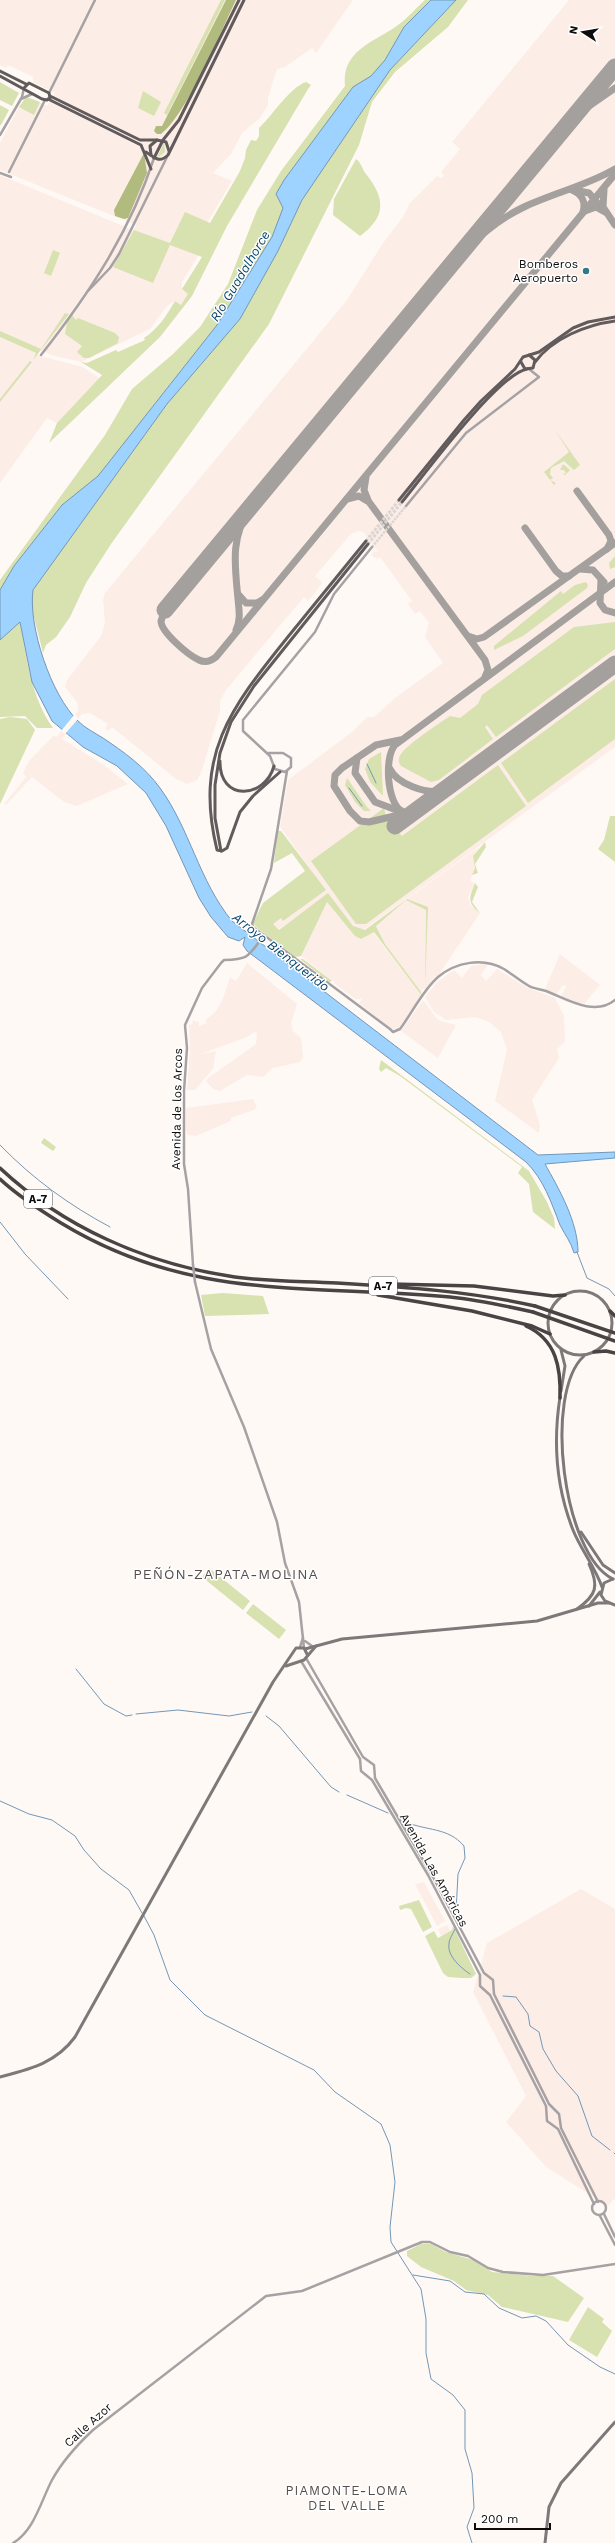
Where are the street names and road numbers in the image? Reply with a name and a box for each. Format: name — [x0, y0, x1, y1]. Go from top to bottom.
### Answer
street label: Avenida de los Arcos — [169, 1048, 185, 1170]
road number: A-7 — [24, 1190, 52, 1208]
road number: A-7 — [369, 1277, 397, 1295]
street label: Avenida Las Américas — [397, 1811, 471, 1929]
street label: Calle Azor — [61, 2400, 115, 2450]

